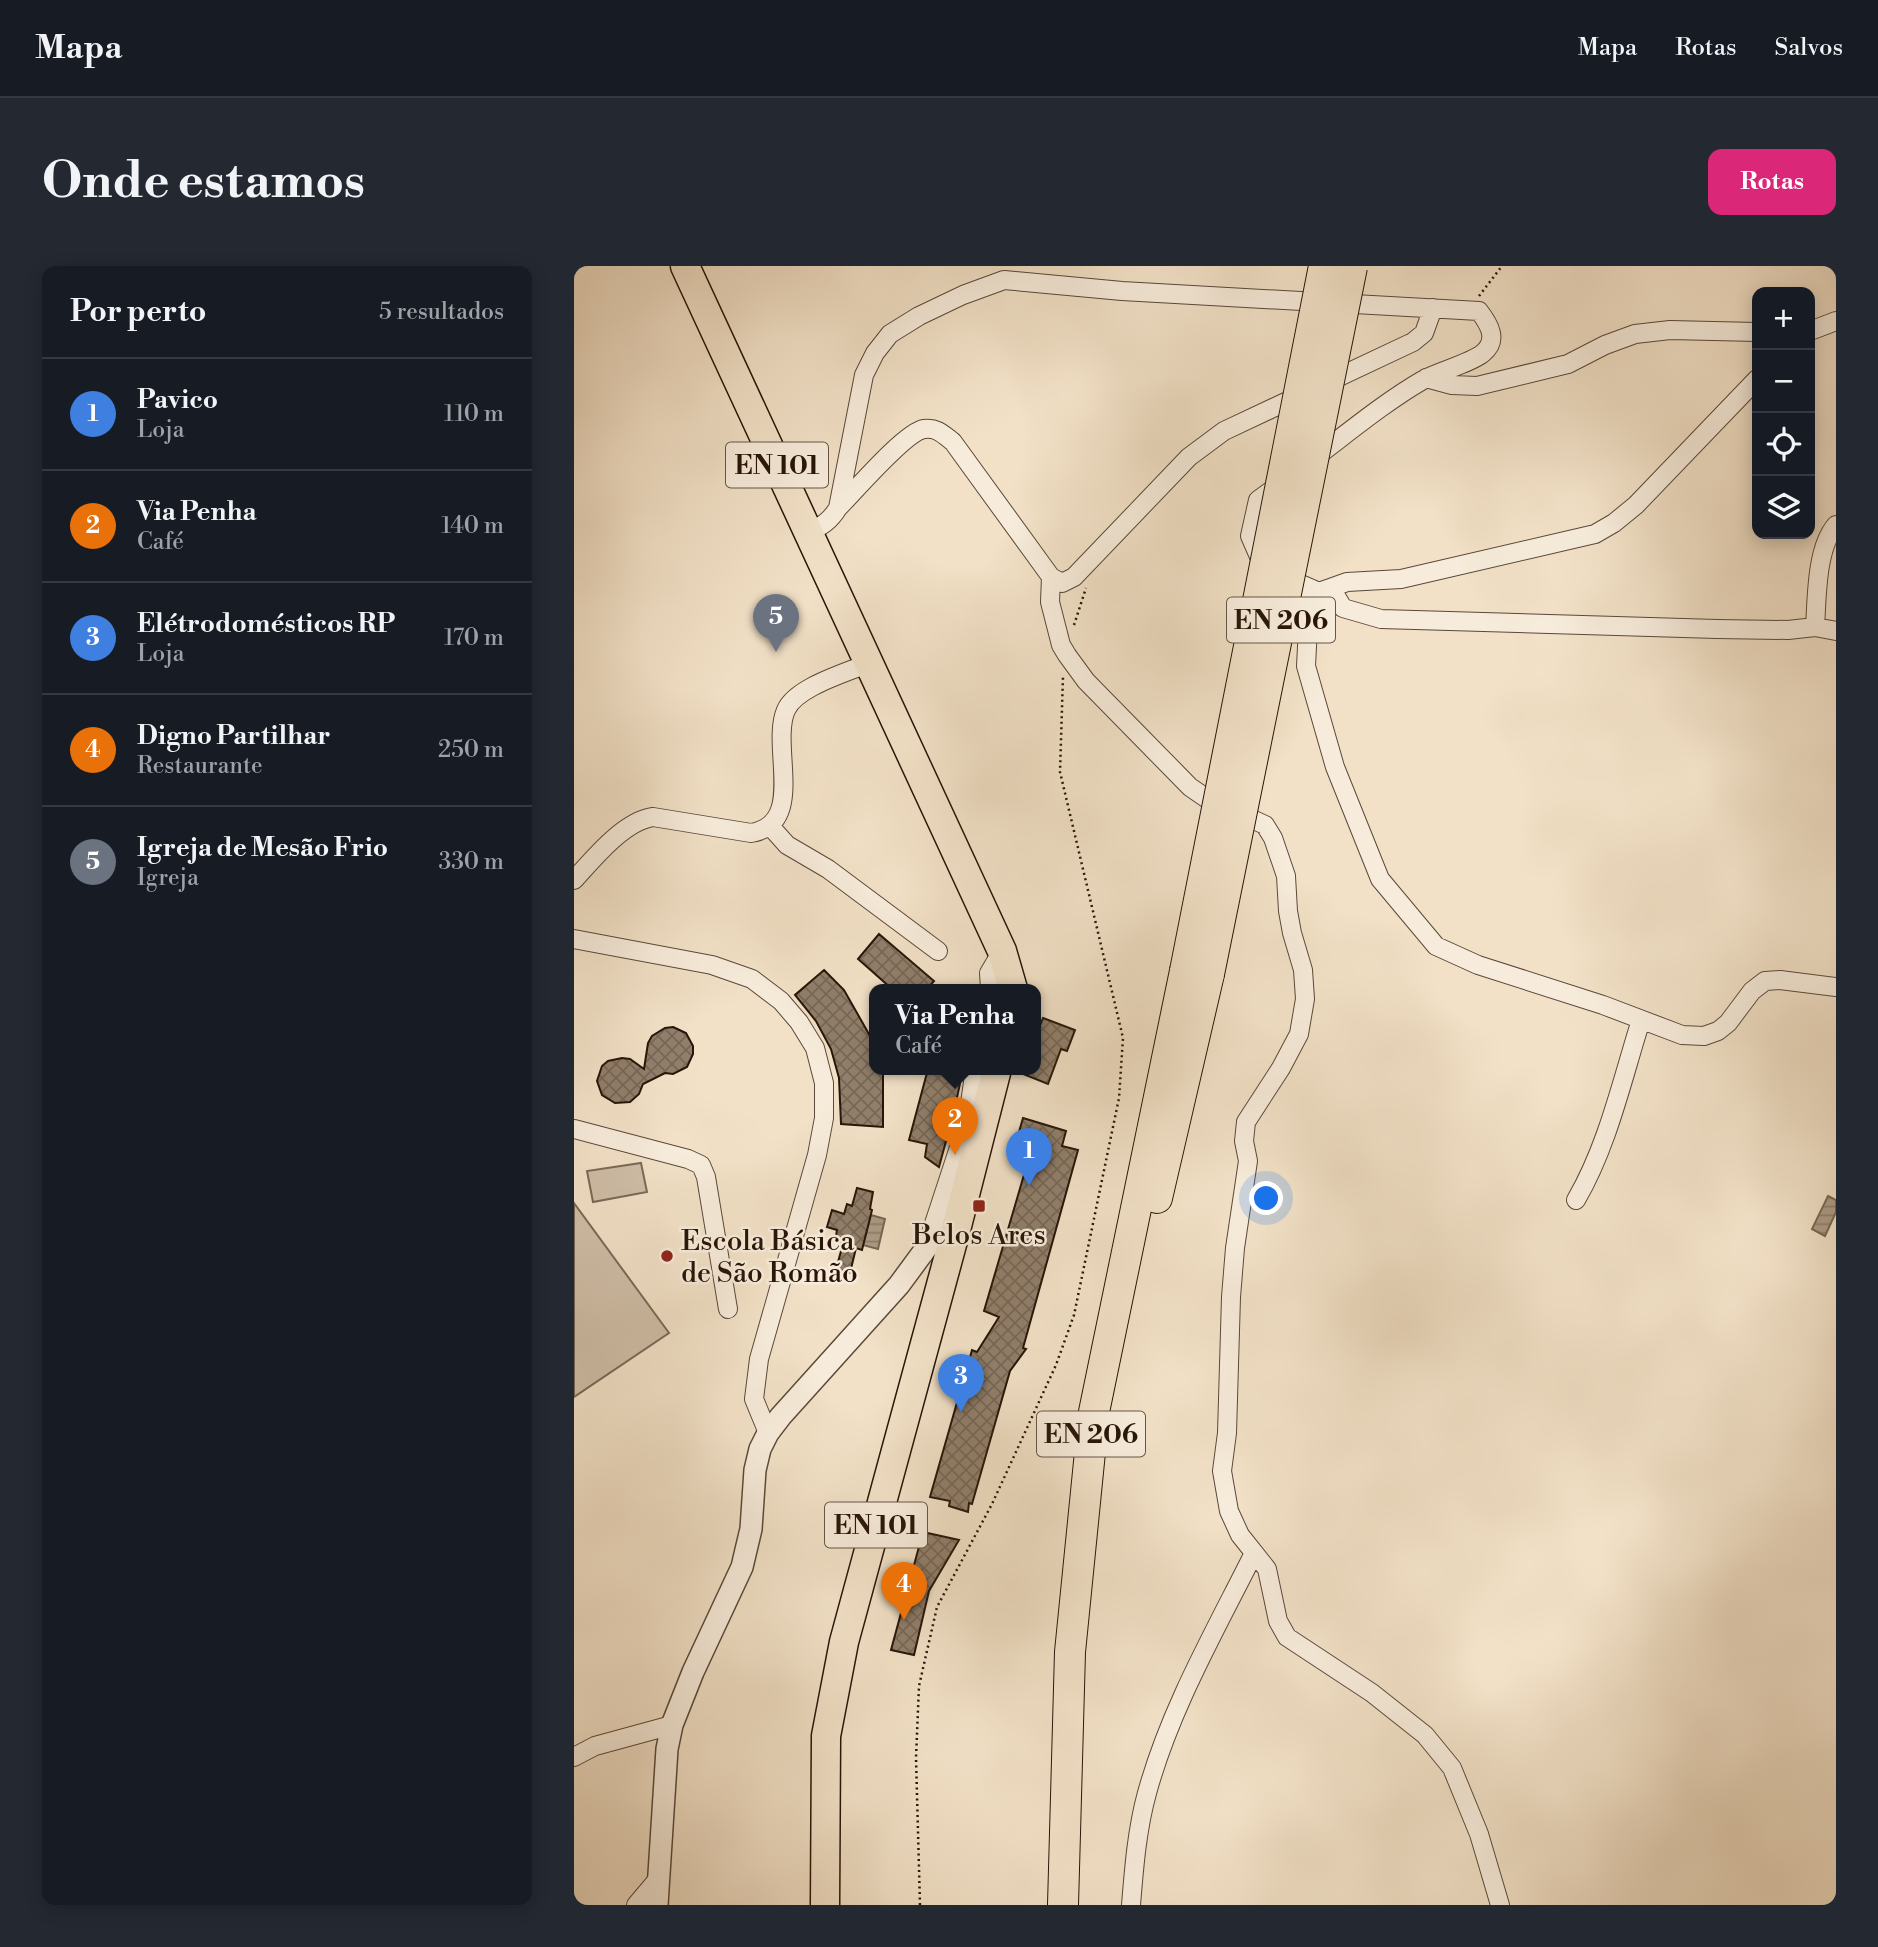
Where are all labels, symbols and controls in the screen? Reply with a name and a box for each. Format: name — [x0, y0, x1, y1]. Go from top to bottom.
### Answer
text: Mapa — [35, 28, 122, 69]
text: Mapa — [1578, 33, 1637, 63]
text: Rotas — [1675, 33, 1736, 63]
text: Salvos — [1774, 33, 1843, 63]
button: Rotas — [1708, 149, 1836, 215]
text: Onde estamos — [42, 152, 365, 213]
map controls — [1752, 287, 1815, 539]
button: + — [1752, 287, 1815, 350]
text: Por perto — [70, 293, 206, 331]
text: 5 resultados — [379, 298, 504, 326]
button: − — [1752, 350, 1815, 413]
text: Pavico — [137, 384, 218, 416]
text: 1 — [87, 400, 99, 428]
text: 110 m — [444, 400, 504, 428]
button: locate — [1752, 413, 1815, 476]
text: Loja — [137, 416, 184, 444]
road number: EN 101 — [726, 442, 828, 488]
button: layers — [1752, 476, 1815, 539]
text: Via Penha — [137, 496, 257, 528]
text: 2 — [86, 512, 100, 540]
text: 140 m — [441, 512, 504, 540]
text: Café — [137, 528, 184, 556]
pin: 5 — [753, 594, 799, 652]
road number: EN 206 — [1227, 598, 1335, 642]
text: Elétrodomésticos RP — [137, 608, 395, 640]
text: 3 — [86, 624, 100, 652]
text: 170 m — [444, 624, 504, 652]
text: Loja — [137, 640, 184, 668]
text: Digno Partilhar — [137, 720, 330, 752]
text: 4 — [85, 736, 101, 764]
text: 250 m — [438, 736, 504, 764]
text: Restaurante — [137, 752, 263, 780]
text: Igreja de Mesão Frio — [137, 832, 388, 864]
text: 5 — [86, 848, 100, 876]
text: 330 m — [438, 848, 504, 876]
text: Igreja — [137, 864, 199, 892]
popup — [869, 984, 1041, 1075]
text: Via Penha — [895, 1000, 1015, 1032]
text: Café — [895, 1032, 942, 1060]
pin: 2 — [932, 1097, 978, 1155]
pin: 1 — [1006, 1128, 1052, 1186]
your location — [1249, 1181, 1283, 1215]
marker: Belos Ares — [971, 1198, 987, 1214]
place label: Belos Ares — [911, 1218, 1046, 1253]
place label: Escola Básica de São Romão — [681, 1224, 858, 1291]
marker: Escola Básica de São Romão — [659, 1248, 675, 1264]
pin: 3 — [938, 1354, 984, 1412]
road number: EN 206 — [1037, 1412, 1145, 1456]
road number: EN 101 — [825, 1502, 927, 1548]
pin: 4 — [881, 1562, 927, 1620]

